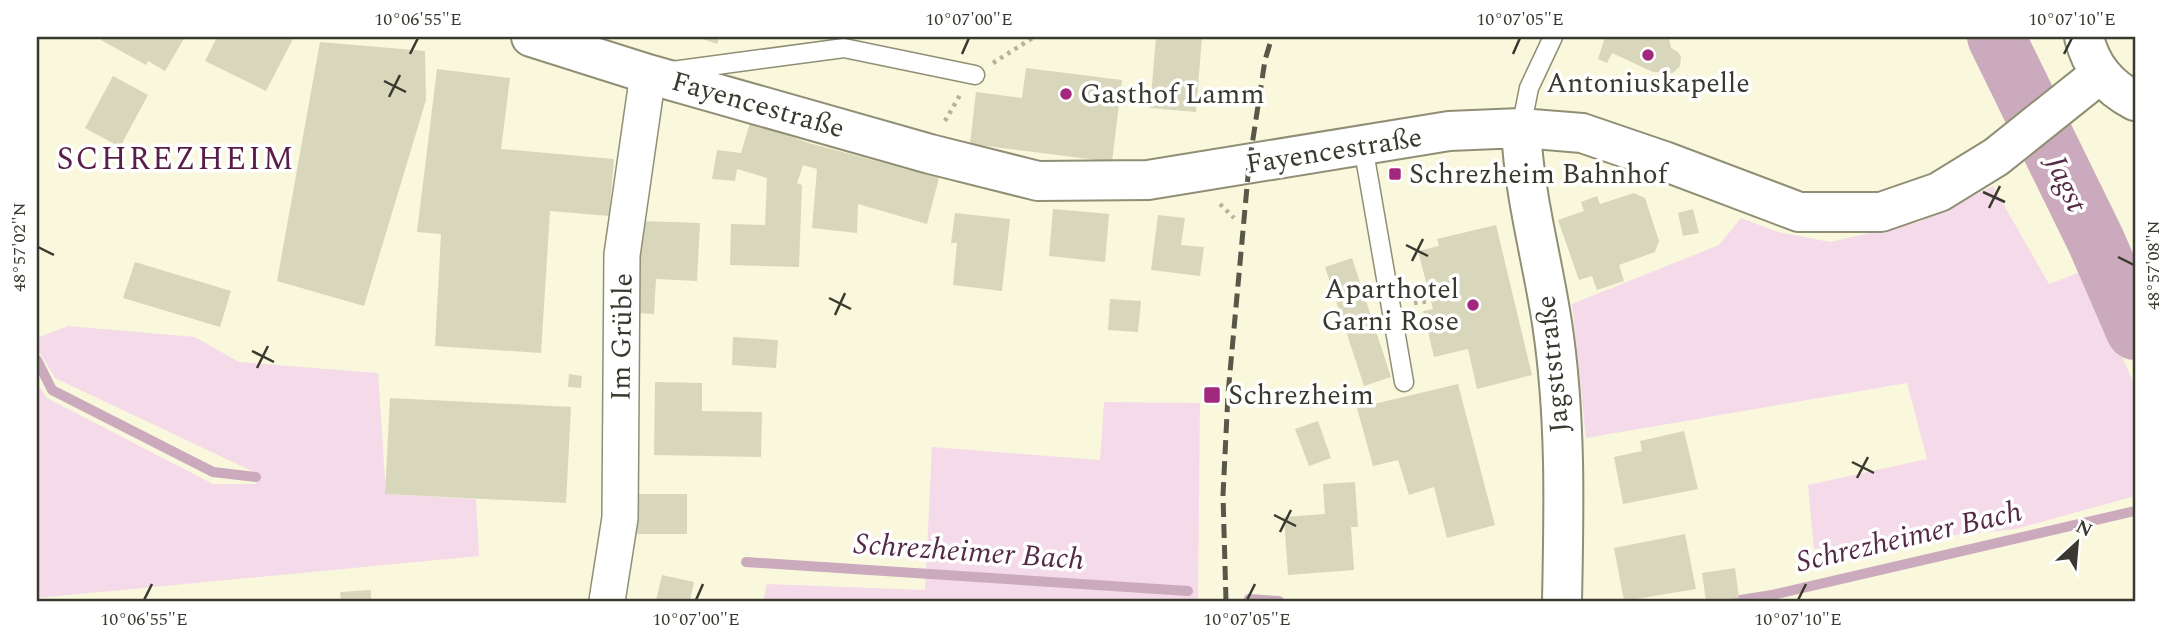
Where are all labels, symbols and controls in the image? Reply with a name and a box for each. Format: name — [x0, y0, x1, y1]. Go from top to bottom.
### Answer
text: 10°06'55"E — [374, 6, 462, 33]
text: 10°07'00"E — [925, 6, 1013, 33]
text: 10°07'05"E — [1476, 6, 1564, 33]
text: 10°07'10"E — [2028, 6, 2116, 33]
marker: Antoniuskapelle — [1640, 47, 1656, 63]
street label: Fayencestraße — [667, 60, 849, 150]
place label: Antoniuskapelle — [1546, 62, 1750, 105]
place label: Gasthof Lamm — [1080, 73, 1264, 116]
marker: Gasthof Lamm — [1058, 86, 1074, 102]
street label: Fayencestraße — [1243, 116, 1425, 186]
district label: SCHREZHEIM — [57, 135, 295, 184]
water label: Jagst — [2032, 146, 2099, 220]
place label: Schrezheim Bahnhof — [1409, 153, 1670, 196]
marker: Schrezheim Bahnhof — [1387, 166, 1403, 182]
text: 48°57'02"N — [6, 202, 33, 292]
text: 48°57'08"N — [2140, 220, 2167, 310]
place label: Aparthotel Garni Rose — [1321, 268, 1459, 343]
street label: Im Grüble — [599, 273, 645, 401]
street label: Jagststraße — [1524, 293, 1582, 435]
marker: Aparthotel Garni Rose — [1465, 297, 1481, 313]
place label: Schrezheim — [1228, 374, 1374, 417]
marker: Schrezheim — [1202, 385, 1222, 405]
water label: Schrezheimer Bach — [1791, 489, 2027, 585]
north arrow — [2042, 508, 2112, 578]
text: N — [2070, 513, 2097, 546]
water label: Schrezheimer Bach — [852, 521, 1086, 583]
text: 10°06'55"E — [100, 606, 188, 633]
text: 10°07'00"E — [652, 606, 740, 633]
text: 10°07'05"E — [1203, 606, 1291, 633]
text: 10°07'10"E — [1754, 606, 1842, 633]

